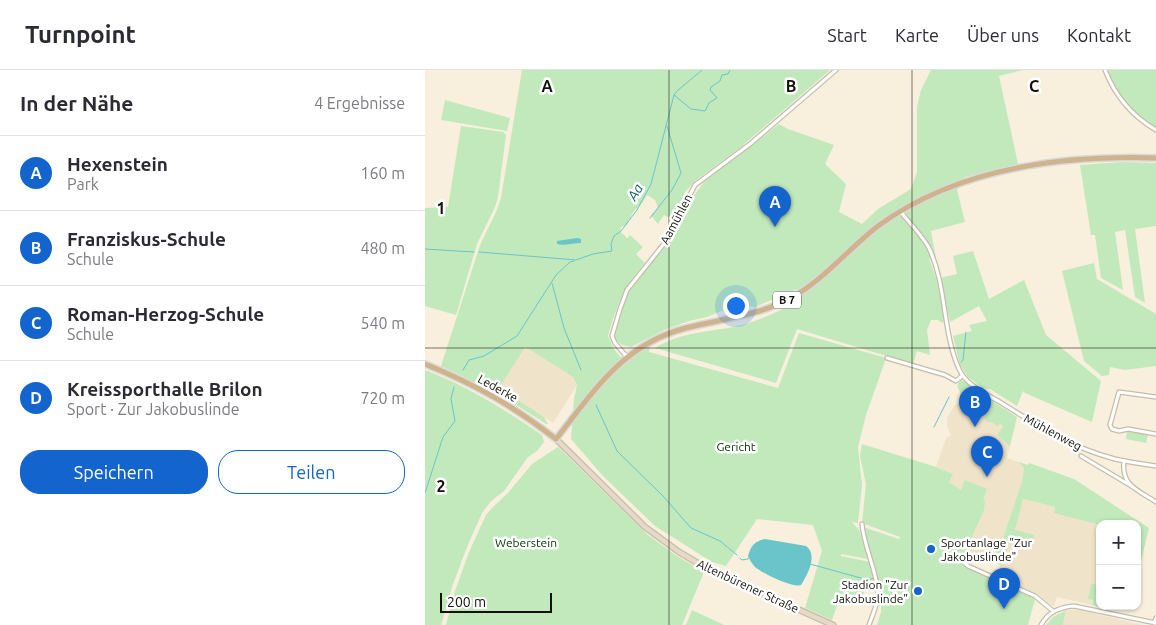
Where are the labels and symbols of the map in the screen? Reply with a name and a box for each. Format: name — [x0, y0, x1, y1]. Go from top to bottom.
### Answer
text: A — [541, 77, 553, 95]
text: B — [786, 77, 796, 95]
text: C — [1029, 77, 1039, 95]
water label: Aa — [623, 180, 646, 204]
pin: A — [759, 186, 791, 227]
street label: Aamühlen — [657, 192, 695, 246]
text: 1 — [436, 199, 446, 217]
road number: B 7 — [773, 292, 801, 308]
your location — [723, 293, 749, 319]
street label: Lederke — [476, 372, 520, 404]
pin: B — [959, 386, 991, 427]
street label: Mühlenweg — [1022, 411, 1084, 453]
pin: C — [971, 436, 1003, 477]
park label: Gericht — [716, 440, 756, 453]
text: 2 — [436, 477, 446, 495]
park label: Weberstein — [495, 536, 557, 549]
place label: Sportanlage "Zur Jakobuslinde" — [941, 536, 1033, 563]
marker: Sportanlage "Zur Jakobuslinde" — [925, 543, 937, 555]
street label: Altenbürener Straße — [695, 557, 801, 615]
pin: D — [988, 568, 1020, 609]
place label: Stadion "Zur Jakobuslinde" — [833, 578, 908, 605]
marker: Stadion "Zur Jakobuslinde" — [912, 585, 924, 597]
scale bar — [440, 590, 553, 613]

